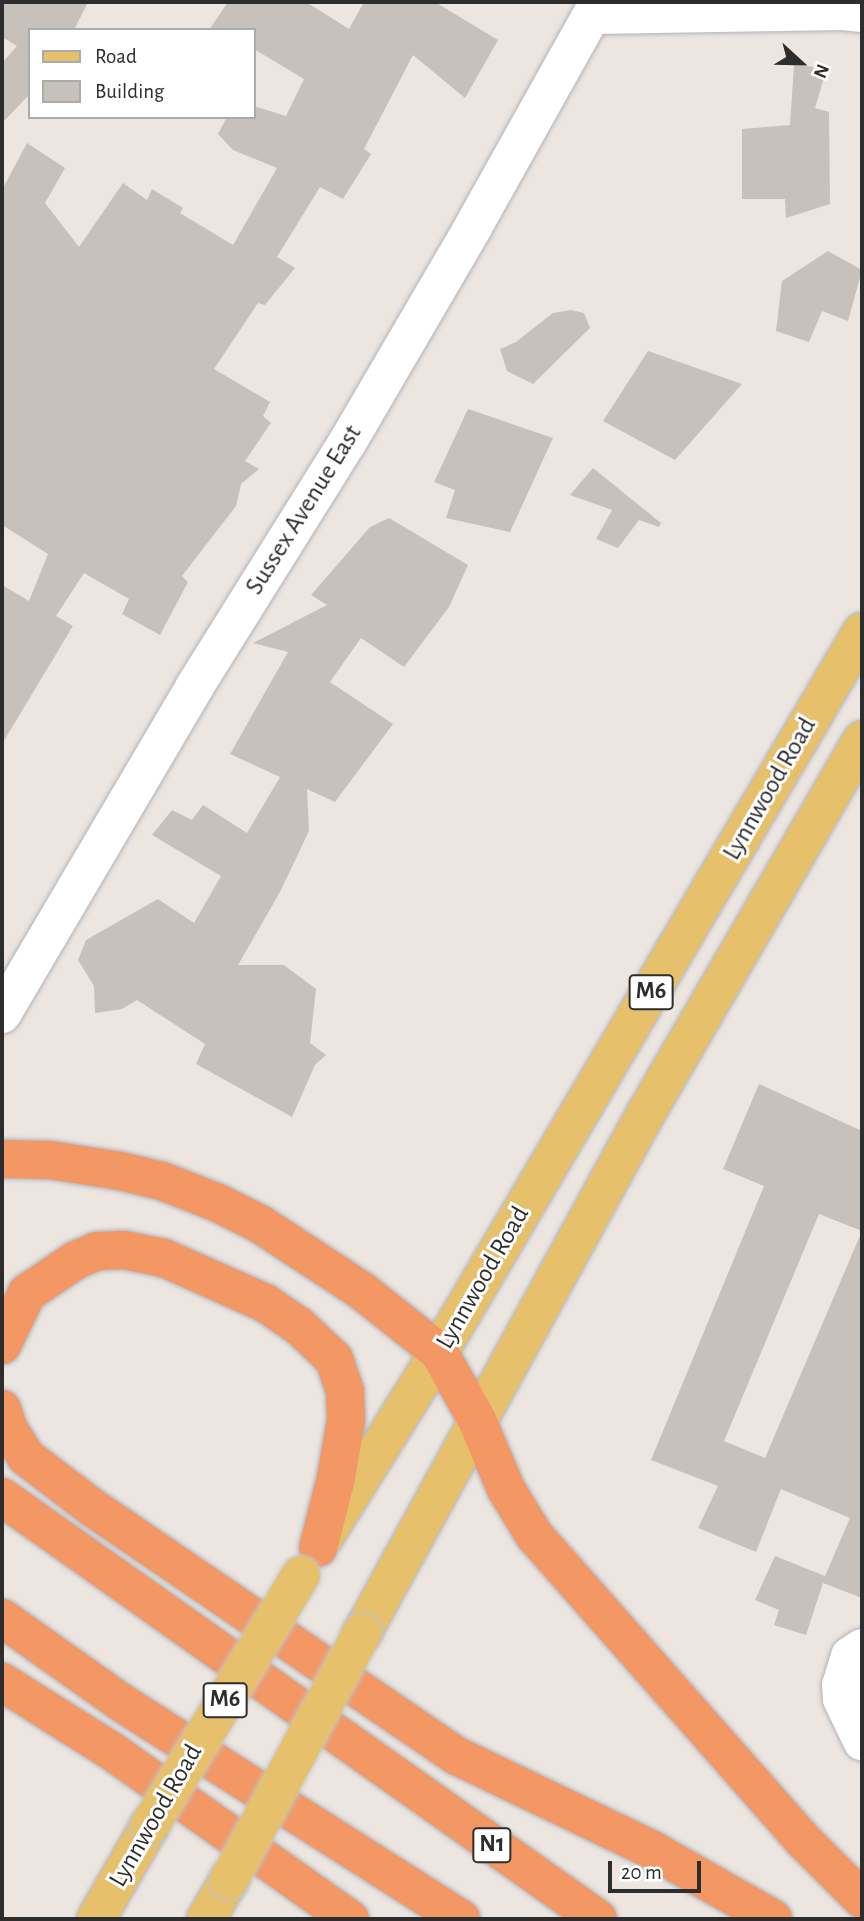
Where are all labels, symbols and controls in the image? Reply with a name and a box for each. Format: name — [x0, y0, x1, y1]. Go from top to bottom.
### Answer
legend — [28, 28, 256, 119]
north arrow — [766, 28, 836, 98]
text: Road — [95, 46, 137, 67]
text: N — [810, 61, 832, 81]
text: Building — [95, 81, 164, 102]
street label: Sussex Avenue East — [239, 419, 369, 601]
street label: Lynnwood Road — [717, 712, 823, 866]
road number: M6 — [628, 972, 674, 1012]
street label: Lynnwood Road — [430, 1201, 536, 1355]
road number: M6 — [202, 1680, 248, 1720]
street label: Lynnwood Road — [103, 1739, 209, 1893]
road number: N1 — [471, 1824, 513, 1866]
scale bar — [612, 1848, 705, 1892]
text: 20 m — [621, 1862, 662, 1883]

